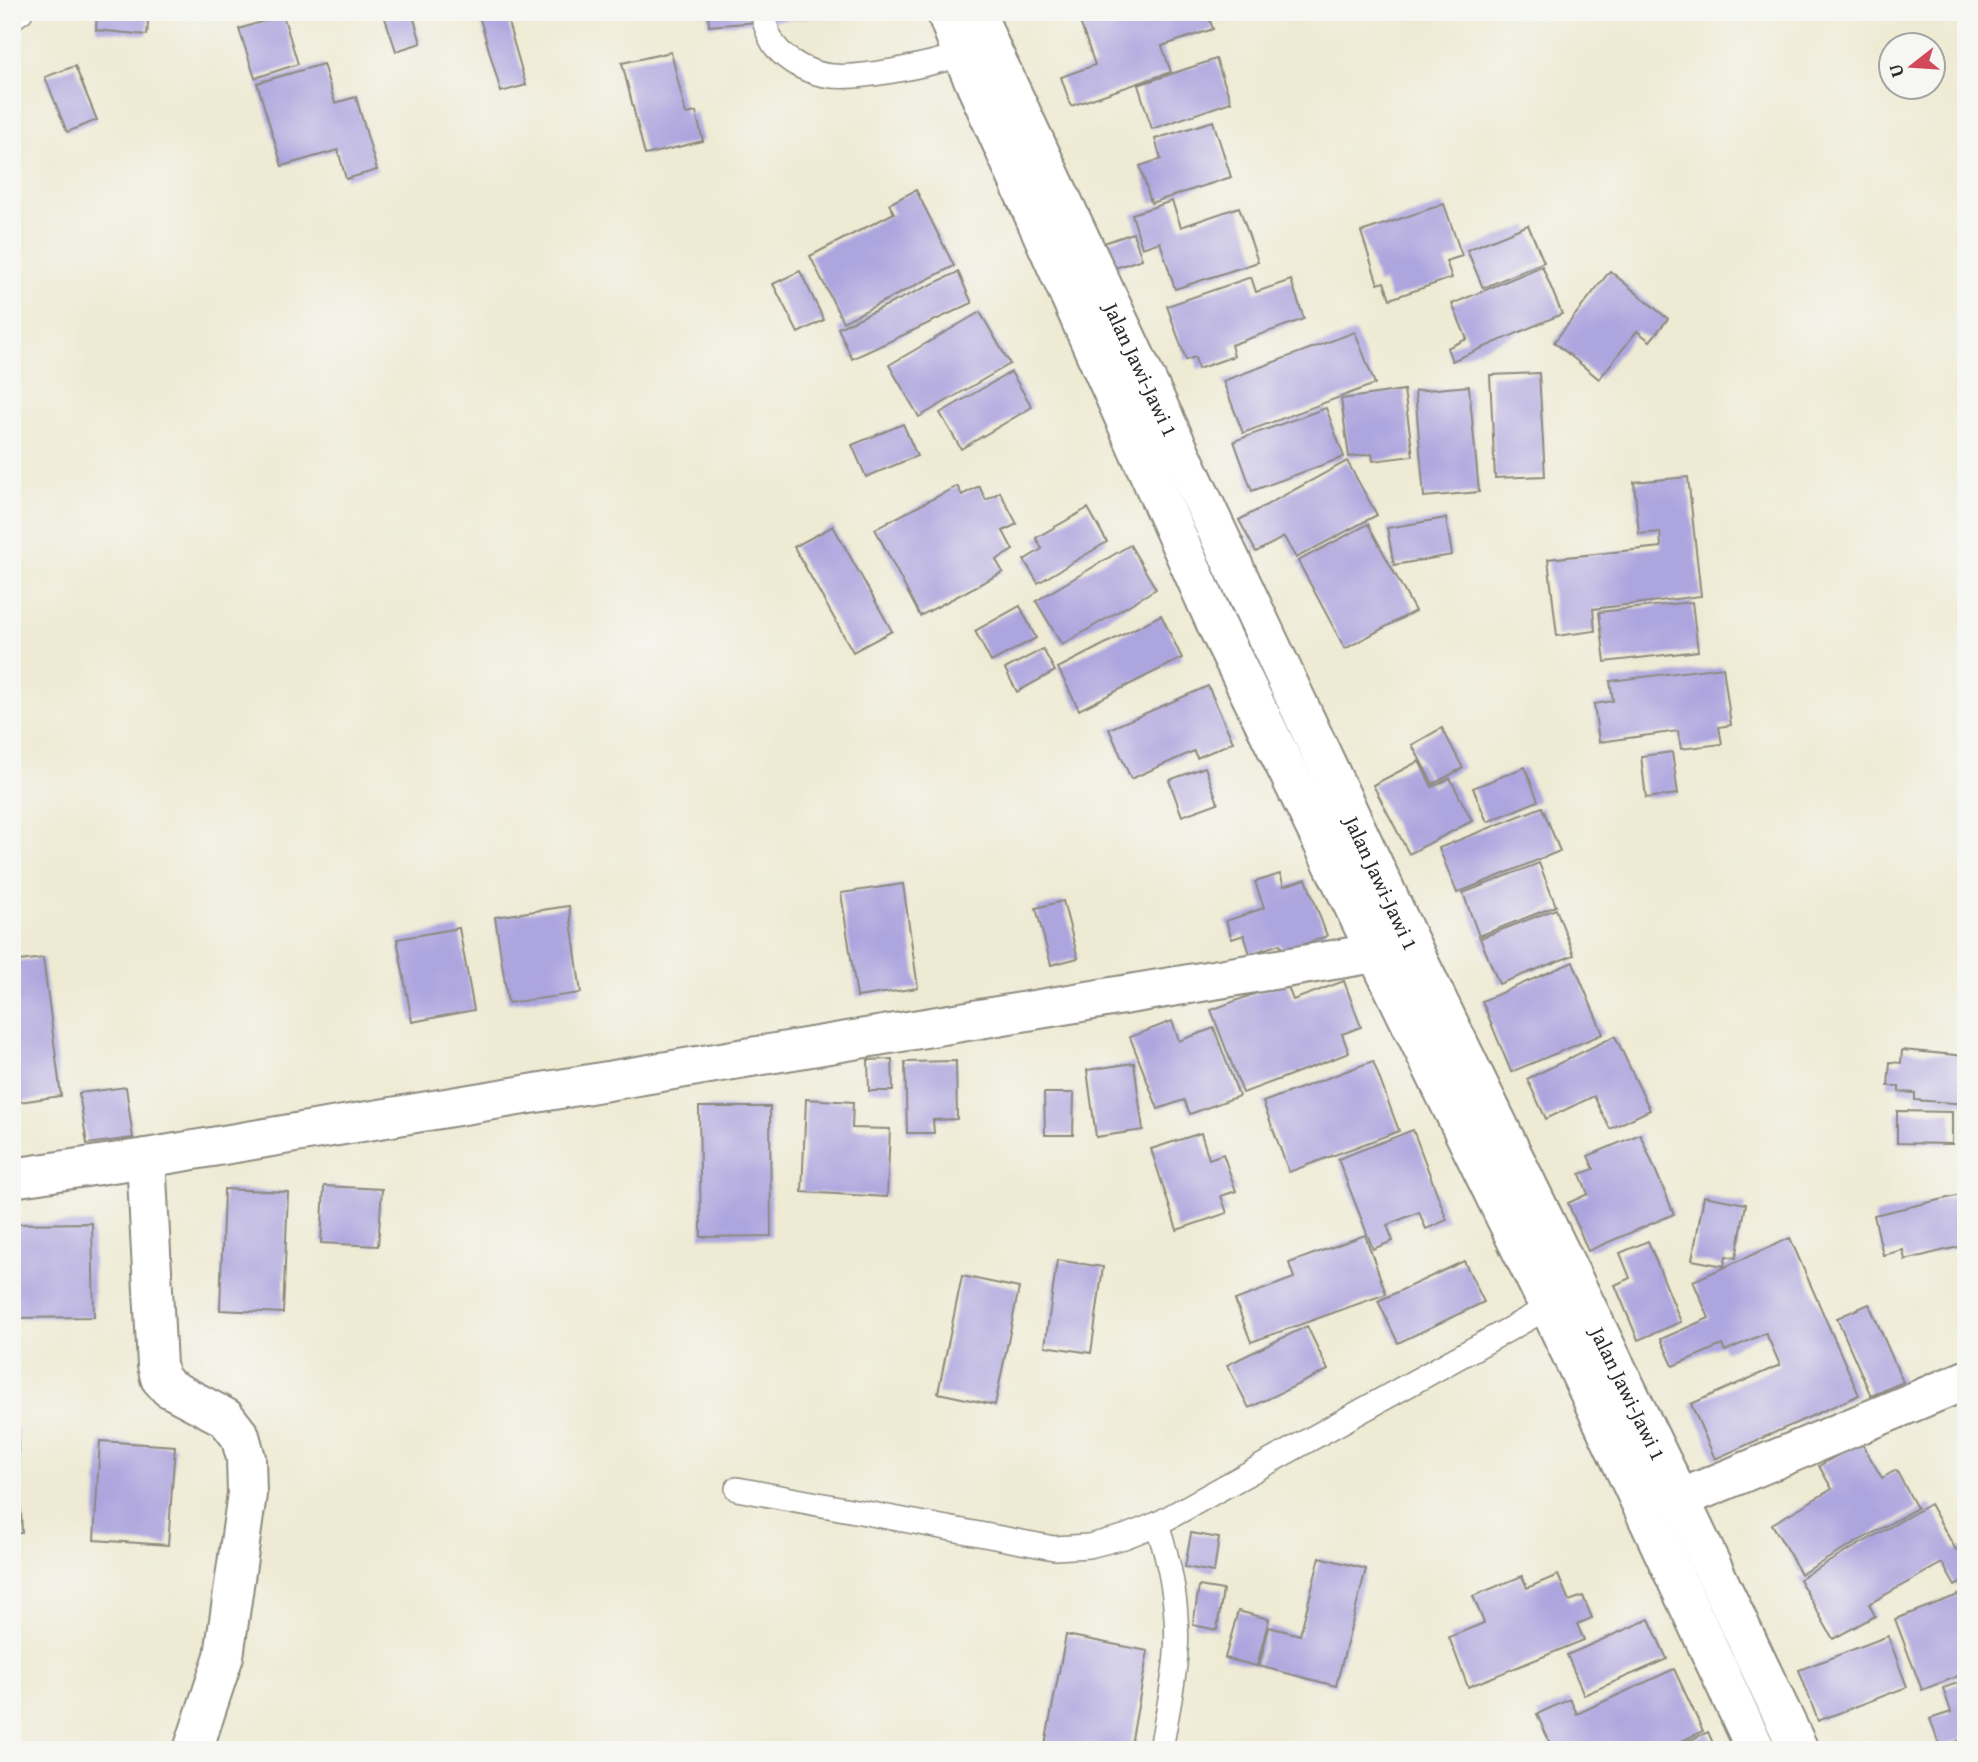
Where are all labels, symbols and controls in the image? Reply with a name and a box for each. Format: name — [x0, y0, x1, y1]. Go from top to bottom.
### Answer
north arrow — [1876, 32, 1946, 102]
text: U — [1880, 61, 1911, 81]
street label: Jalan Jawi-Jawi 1 — [1095, 295, 1186, 442]
street label: Jalan Jawi-Jawi 1 — [1336, 808, 1427, 955]
street label: Jalan Jawi-Jawi 1 — [1582, 1319, 1674, 1465]

